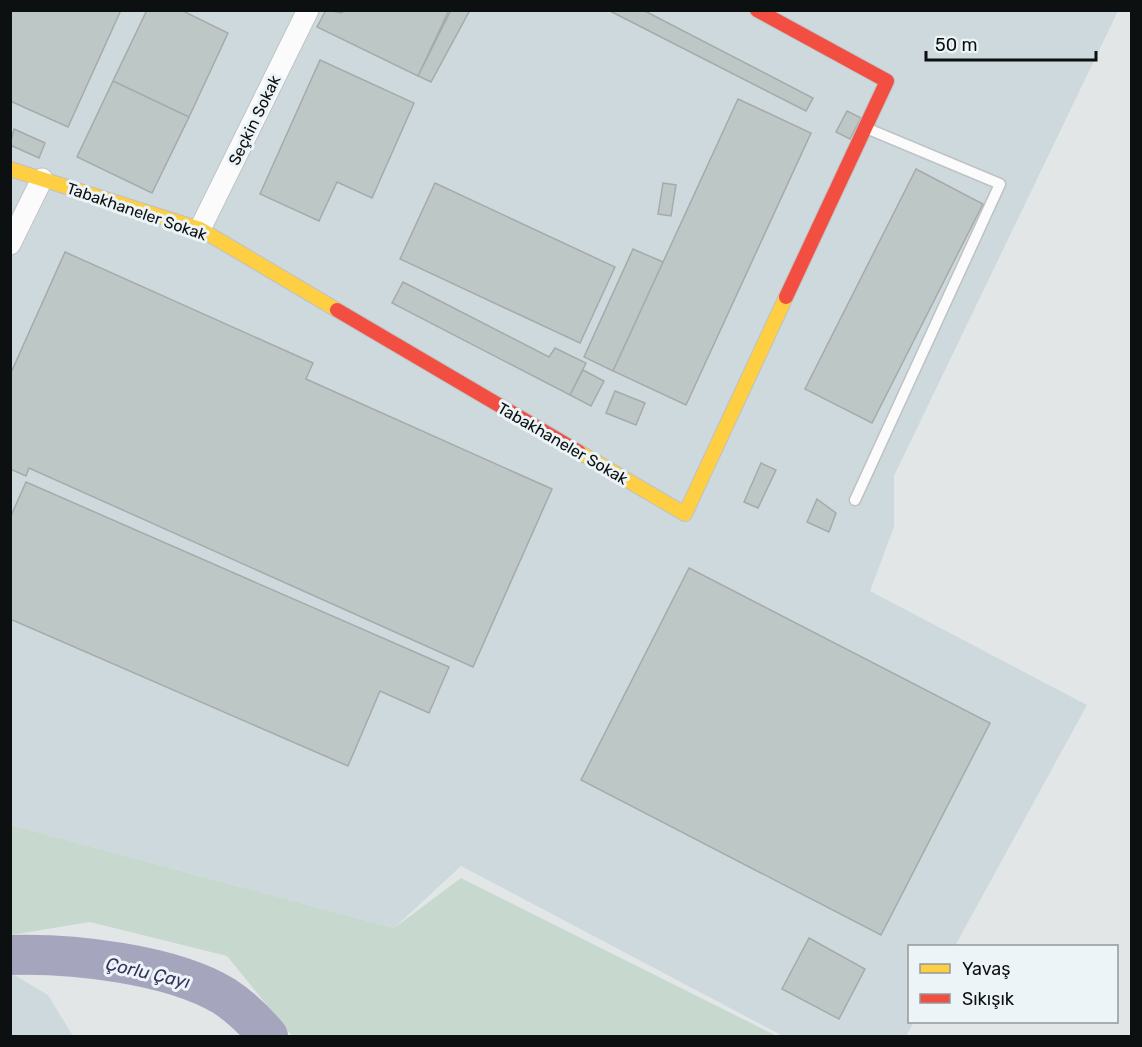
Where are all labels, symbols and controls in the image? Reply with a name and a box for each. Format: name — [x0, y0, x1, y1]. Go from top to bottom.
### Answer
scale bar — [926, 24, 1096, 62]
text: 50 m — [935, 34, 978, 56]
street label: Seçkin Sokak — [224, 71, 285, 168]
street label: Tabakhaneler Sokak — [64, 179, 210, 245]
street label: Tabakhaneler Sokak — [494, 398, 632, 489]
legend — [908, 945, 1118, 1023]
water label: Çorlu Çayı — [104, 953, 192, 993]
text: Yavaş — [962, 958, 1010, 980]
text: Sıkışık — [962, 988, 1015, 1010]

